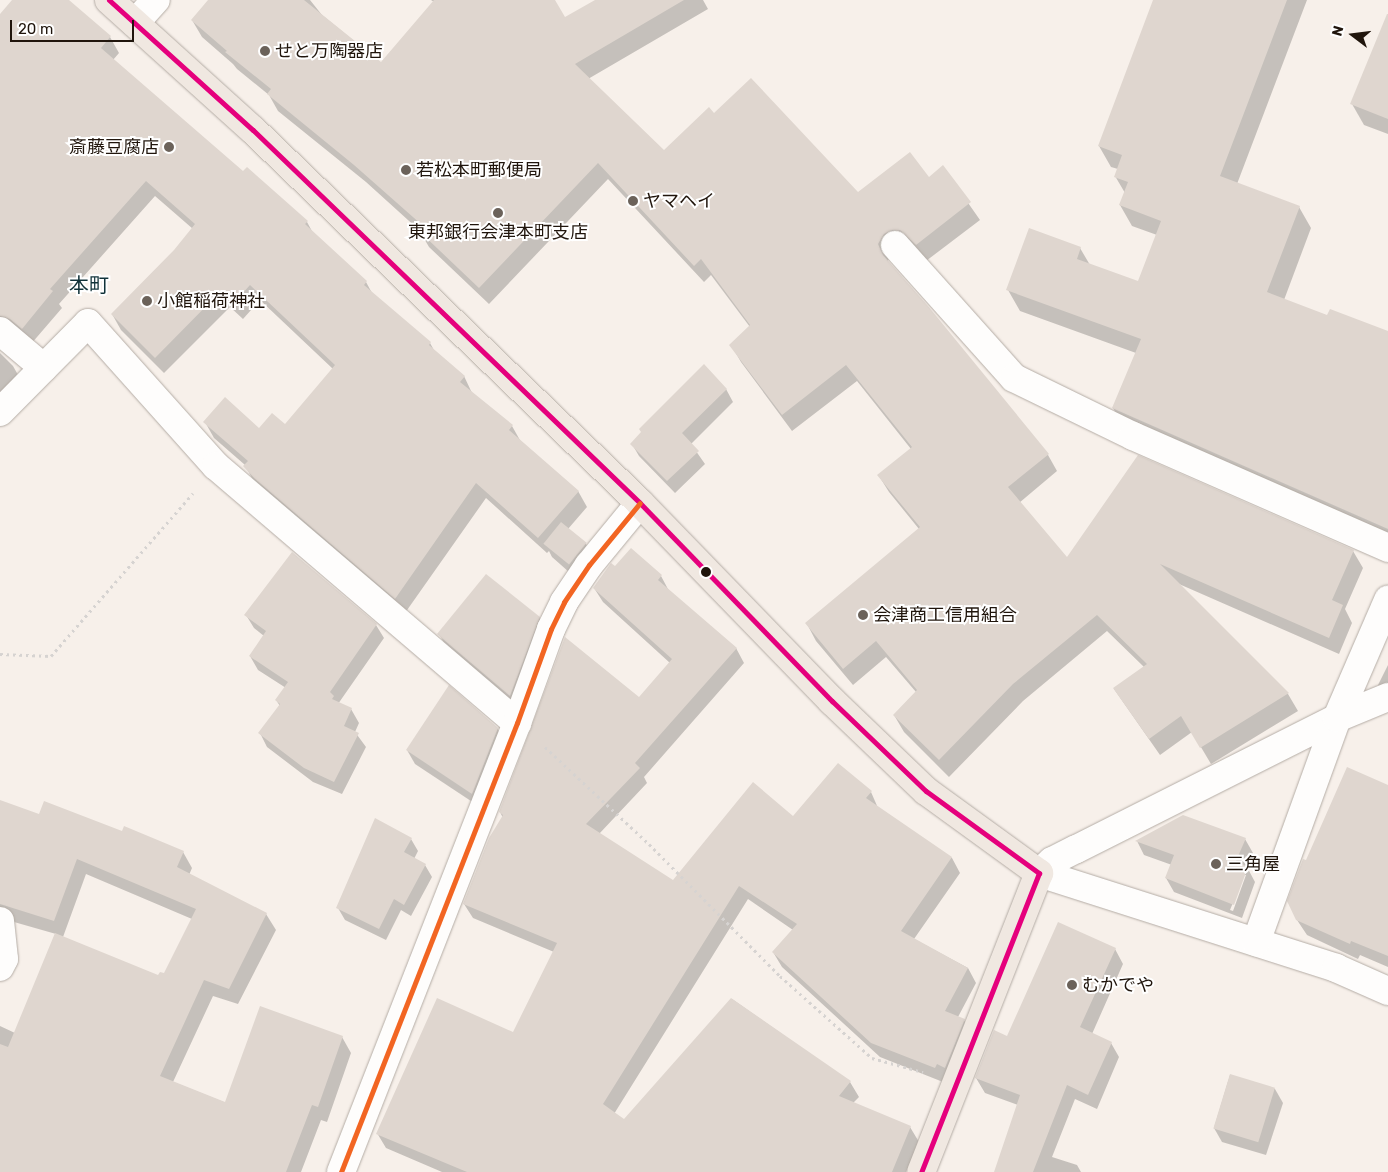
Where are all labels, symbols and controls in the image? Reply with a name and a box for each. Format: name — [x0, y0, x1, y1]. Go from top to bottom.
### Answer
scale bar — [12, 10, 136, 42]
north arrow — [1328, 10, 1378, 60]
text: 20 m — [18, 20, 53, 38]
text: N — [1329, 24, 1348, 38]
place label: せと万陶器店 — [275, 40, 383, 62]
marker: せと万陶器店 — [259, 45, 271, 57]
place label: 斎藤豆腐店 — [69, 136, 159, 158]
marker: 斎藤豆腐店 — [163, 141, 175, 153]
place label: 若松本町郵便局 — [416, 159, 542, 181]
marker: 若松本町郵便局 — [400, 164, 412, 176]
place label: ヤマヘイ — [643, 190, 715, 212]
marker: ヤマヘイ — [627, 195, 639, 207]
marker: 東邦銀行会津本町支店 — [492, 207, 504, 219]
place label: 東邦銀行会津本町支店 — [408, 221, 588, 243]
district label: 本町 — [69, 273, 109, 297]
place label: 小館稲荷神社 — [157, 290, 265, 312]
marker: 小館稲荷神社 — [141, 295, 153, 307]
unlabelled marker — [701, 567, 711, 577]
place label: 会津商工信用組合 — [873, 604, 1017, 626]
marker: 会津商工信用組合 — [857, 609, 869, 621]
place label: 三角屋 — [1226, 853, 1280, 875]
marker: 三角屋 — [1210, 858, 1222, 870]
place label: むかでや — [1082, 974, 1154, 996]
marker: むかでや — [1066, 979, 1078, 991]

